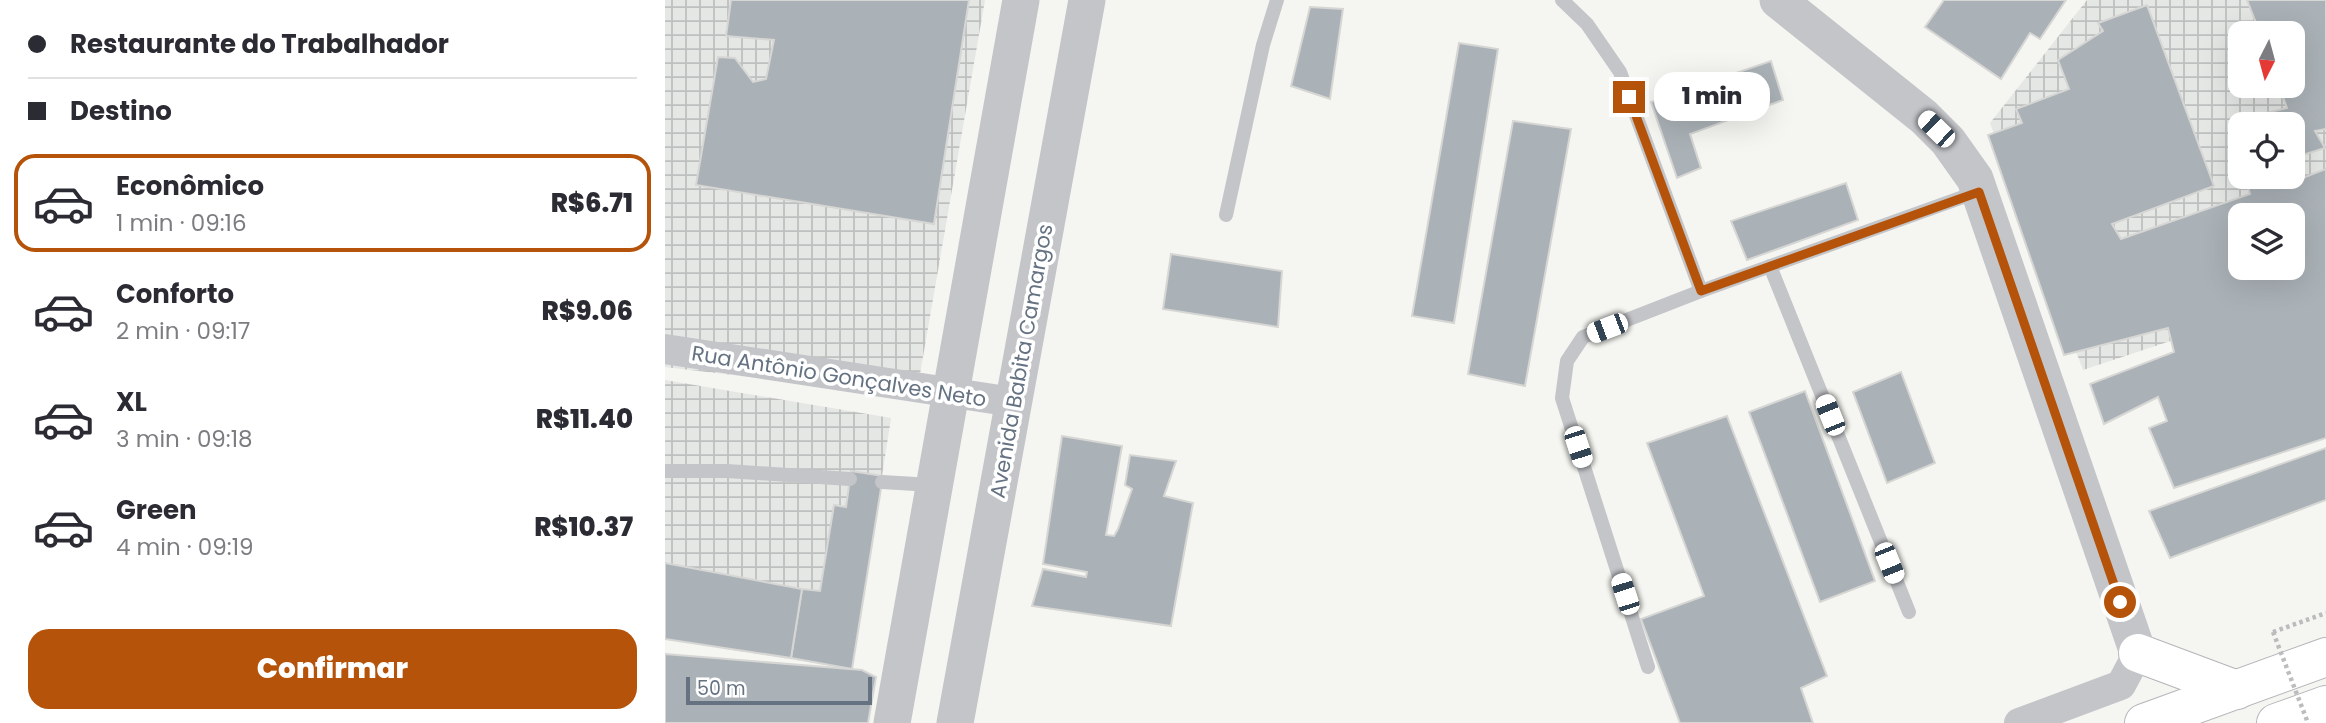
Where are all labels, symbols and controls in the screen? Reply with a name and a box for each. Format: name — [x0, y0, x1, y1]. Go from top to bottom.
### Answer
north arrow — [2228, 21, 2305, 98]
map controls — [2228, 21, 2305, 280]
text: Restaurante do Trabalhador — [70, 26, 449, 62]
callout: 1 min — [1653, 72, 1769, 122]
text: 1 min — [1682, 80, 1742, 112]
route end — [1613, 81, 1645, 113]
text: Destino — [70, 93, 172, 129]
car — [1914, 107, 1959, 151]
button: locate — [2228, 112, 2305, 189]
text: Econômico — [116, 168, 264, 204]
icon: car — [32, 172, 95, 235]
text: R$6.71 — [551, 185, 633, 221]
button: layers — [2228, 203, 2305, 280]
text: 1 min · 09:16 — [116, 207, 247, 239]
street label: Avenida Babita Camargos — [983, 222, 1059, 500]
text: Conforto — [116, 276, 234, 312]
icon: car — [32, 280, 95, 343]
text: R$9.06 — [541, 293, 633, 329]
car — [1584, 311, 1631, 345]
text: 2 min · 09:17 — [116, 315, 250, 347]
street label: Rua Antônio Gonçalves Neto — [690, 338, 988, 414]
text: XL — [116, 384, 147, 420]
icon: car — [32, 388, 95, 451]
car — [1813, 392, 1848, 438]
text: R$11.40 — [536, 401, 633, 437]
text: 3 min · 09:18 — [116, 423, 253, 455]
car — [1562, 424, 1595, 470]
text: Green — [116, 492, 197, 528]
icon: car — [32, 496, 95, 559]
text: R$10.37 — [534, 509, 633, 545]
text: 4 min · 09:19 — [116, 531, 254, 563]
car — [1872, 540, 1907, 586]
car — [1609, 571, 1642, 617]
route start — [2104, 586, 2136, 618]
button: Confirmar — [28, 629, 637, 709]
scale bar — [686, 674, 871, 706]
text: 50 m — [697, 675, 746, 702]

